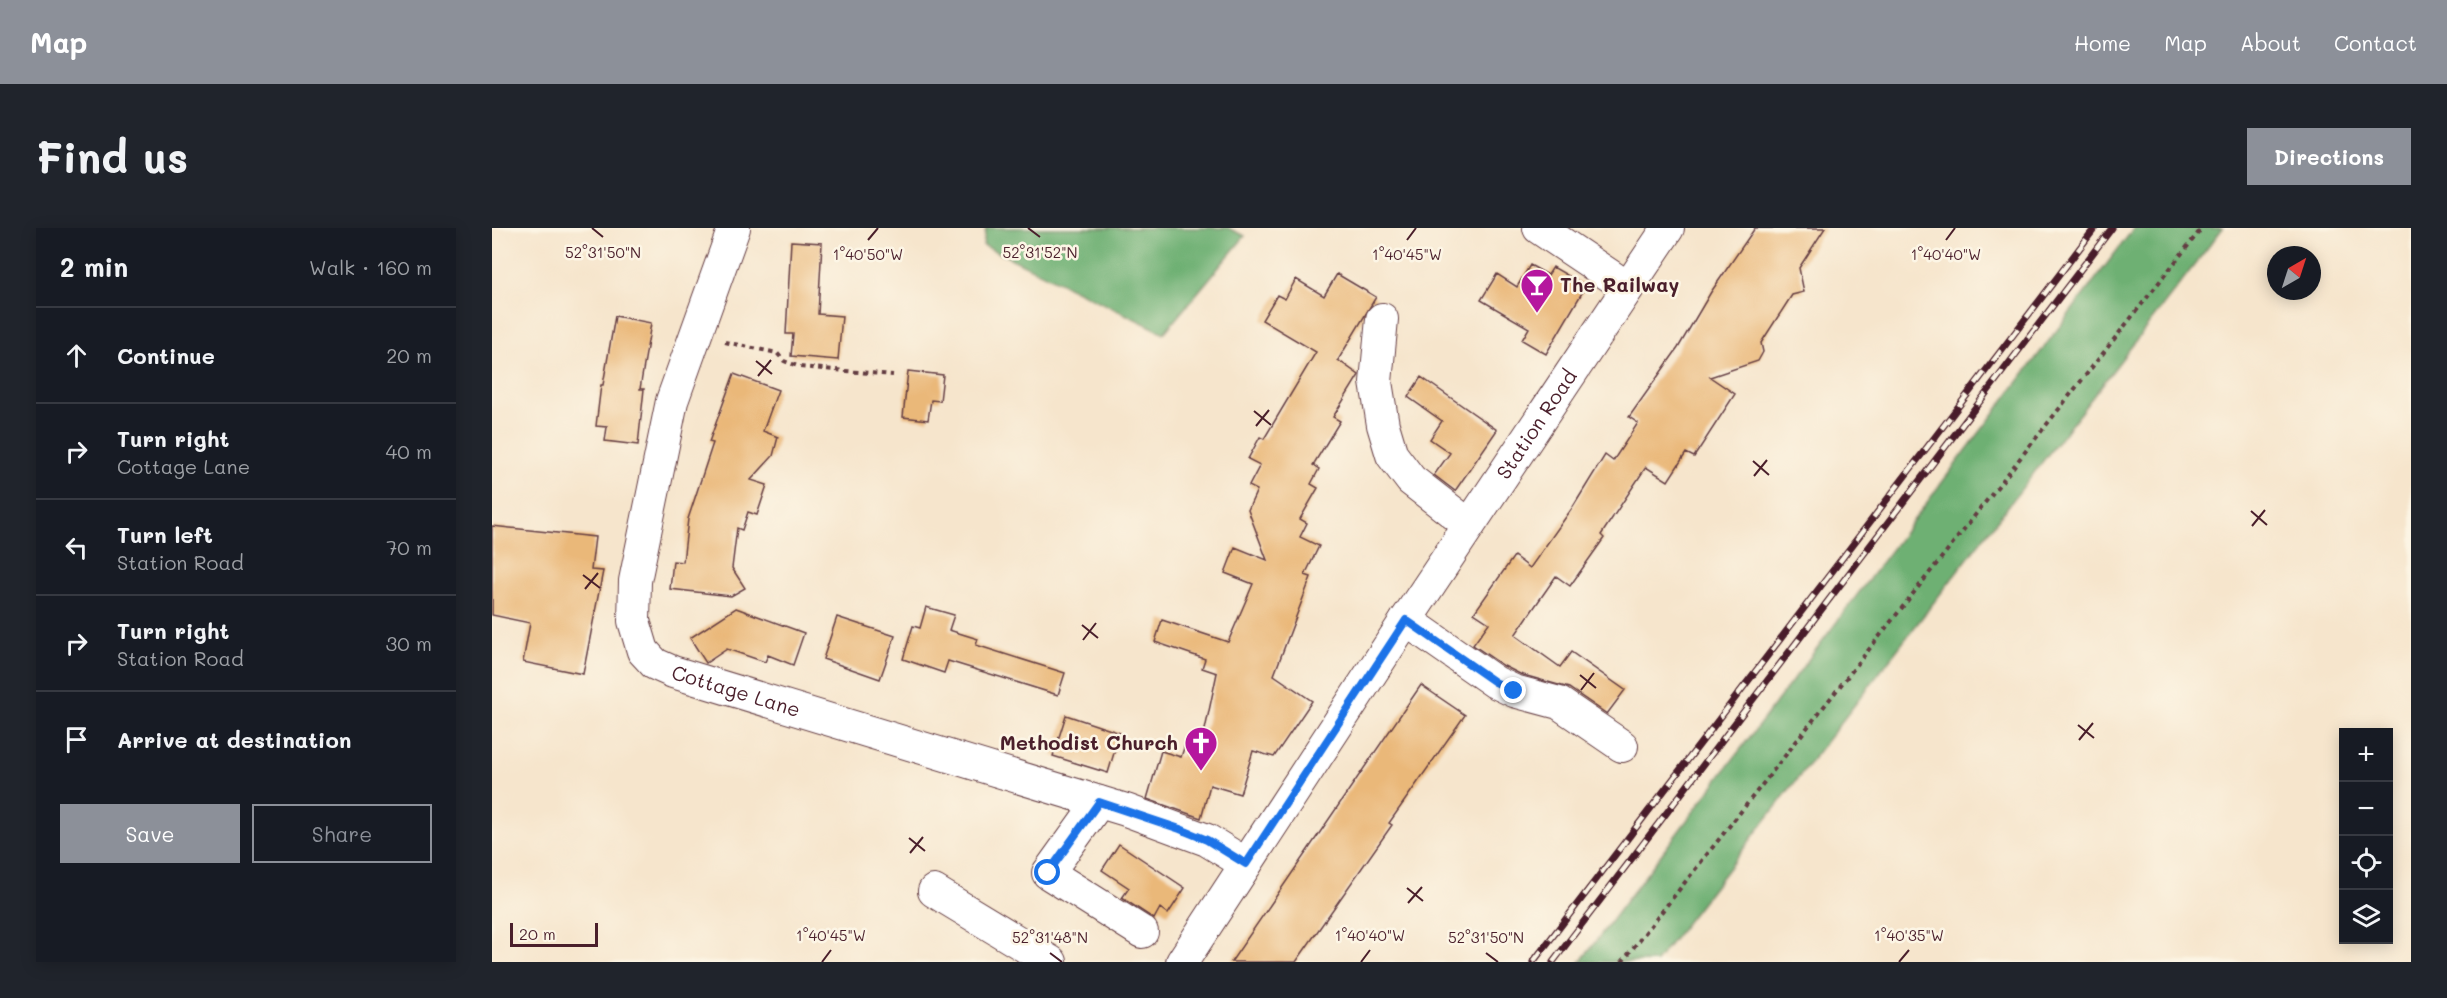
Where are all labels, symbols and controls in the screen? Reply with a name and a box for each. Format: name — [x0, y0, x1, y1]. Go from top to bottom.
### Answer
text: Map — [30, 24, 87, 60]
text: Home — [2074, 29, 2131, 56]
text: Map — [2164, 29, 2207, 56]
text: About — [2240, 29, 2301, 56]
text: Contact — [2334, 29, 2417, 56]
button: Directions — [2247, 128, 2411, 185]
text: Find us — [36, 129, 188, 184]
text: 52°31'50"N — [565, 242, 641, 262]
text: 52°31'52"N — [1002, 242, 1078, 262]
text: 1°40'50"W — [833, 244, 903, 264]
text: 1°40'45"W — [1372, 244, 1442, 264]
text: 1°40'40"W — [1911, 244, 1981, 264]
north arrow — [2267, 246, 2321, 300]
text: 2 min — [60, 250, 128, 284]
text: Walk · 160 m — [309, 254, 432, 280]
bar icon: The Railway — [1519, 267, 1555, 314]
place label: The Railway — [1560, 271, 1680, 297]
icon: ahead — [60, 339, 93, 372]
text: Continue — [117, 341, 215, 370]
text: 20 m — [386, 342, 432, 368]
street label: Station Road — [1490, 364, 1582, 484]
text: Turn right — [117, 424, 229, 453]
icon: right — [60, 435, 93, 468]
text: 40 m — [386, 438, 432, 464]
text: Cottage Lane — [117, 453, 250, 479]
text: Turn left — [117, 520, 213, 549]
icon: left — [60, 531, 93, 564]
text: 70 m — [386, 534, 432, 560]
text: Station Road — [117, 549, 244, 575]
text: Turn right — [117, 616, 229, 645]
icon: right — [60, 627, 93, 660]
text: 30 m — [386, 630, 432, 656]
text: Station Road — [117, 645, 244, 671]
street label: Cottage Lane — [669, 658, 804, 722]
route end — [1500, 677, 1526, 703]
icon: arrive — [60, 723, 93, 756]
text: Arrive at destination — [117, 725, 352, 754]
church icon: Methodist Church — [1183, 725, 1219, 772]
map controls — [2339, 728, 2393, 944]
button: + — [2339, 728, 2393, 782]
place label: Methodist Church — [1000, 729, 1178, 755]
button: − — [2339, 782, 2393, 836]
button: Save — [60, 804, 240, 863]
button: Share — [252, 804, 432, 863]
button: locate — [2339, 836, 2393, 890]
route start — [1034, 859, 1060, 885]
button: layers — [2339, 890, 2393, 944]
scale bar — [510, 920, 598, 948]
text: 20 m — [519, 923, 556, 944]
text: 1°40'45"W — [796, 925, 866, 945]
text: 1°40'40"W — [1335, 925, 1405, 945]
text: 1°40'35"W — [1874, 925, 1944, 945]
text: 52°31'48"N — [1012, 927, 1088, 947]
text: 52°31'50"N — [1448, 927, 1524, 947]

